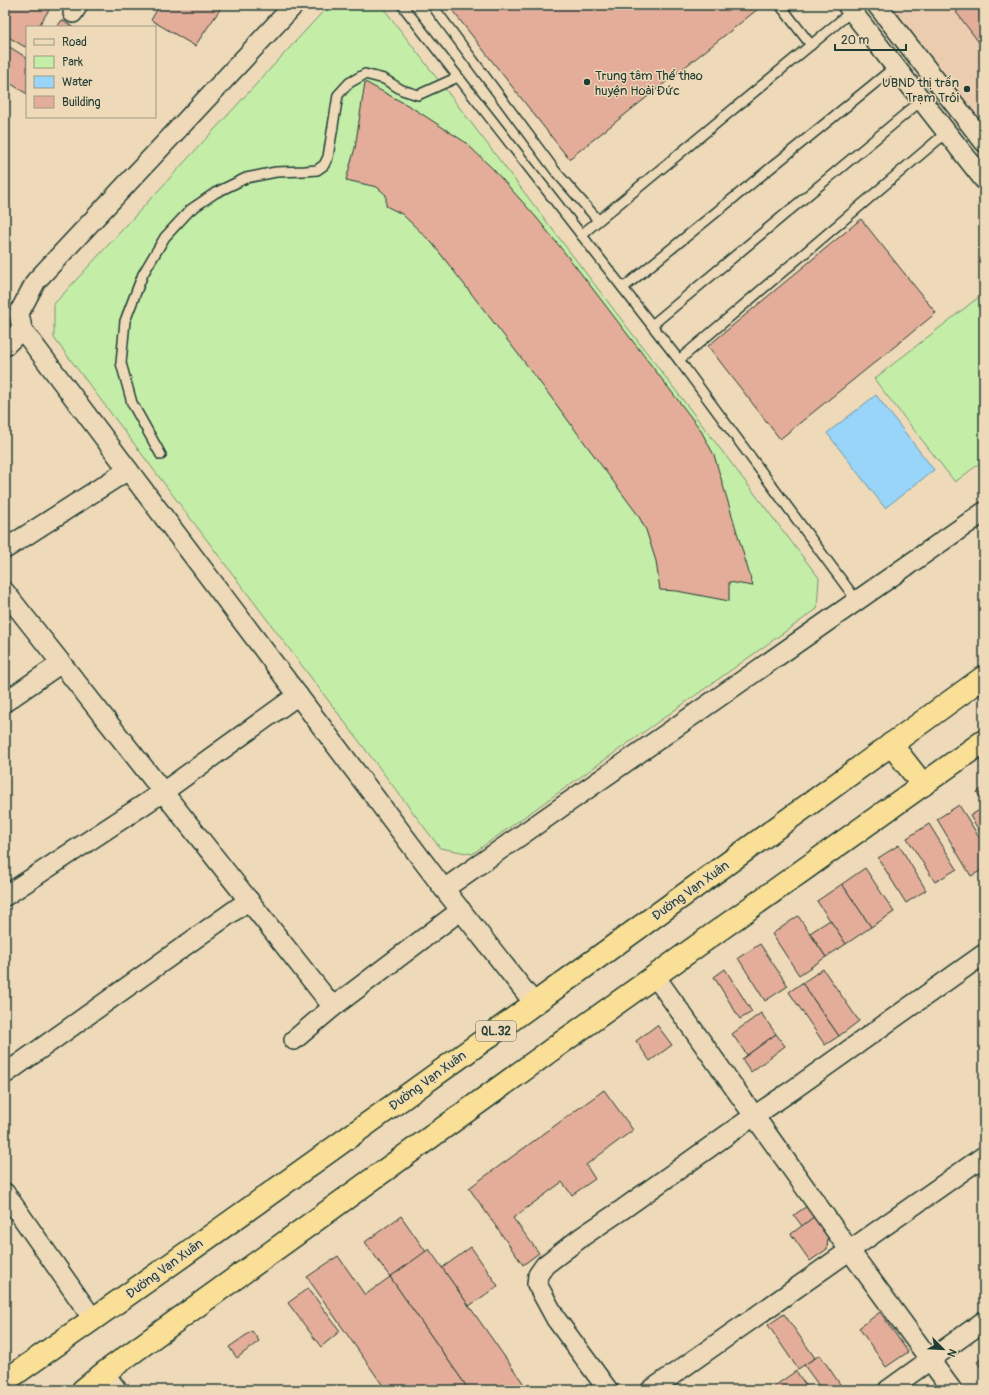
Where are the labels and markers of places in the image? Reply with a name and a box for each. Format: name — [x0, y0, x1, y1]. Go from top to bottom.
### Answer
place label: Trung tâm Thể thao huyện Hoài Đức — [595, 68, 703, 99]
place label: UBND thị trấn Trạm Trôi — [882, 75, 959, 106]
marker: Trung tâm Thể thao huyện Hoài Đức — [582, 77, 592, 87]
marker: UBND thị trấn Trạm Trôi — [962, 84, 972, 94]

